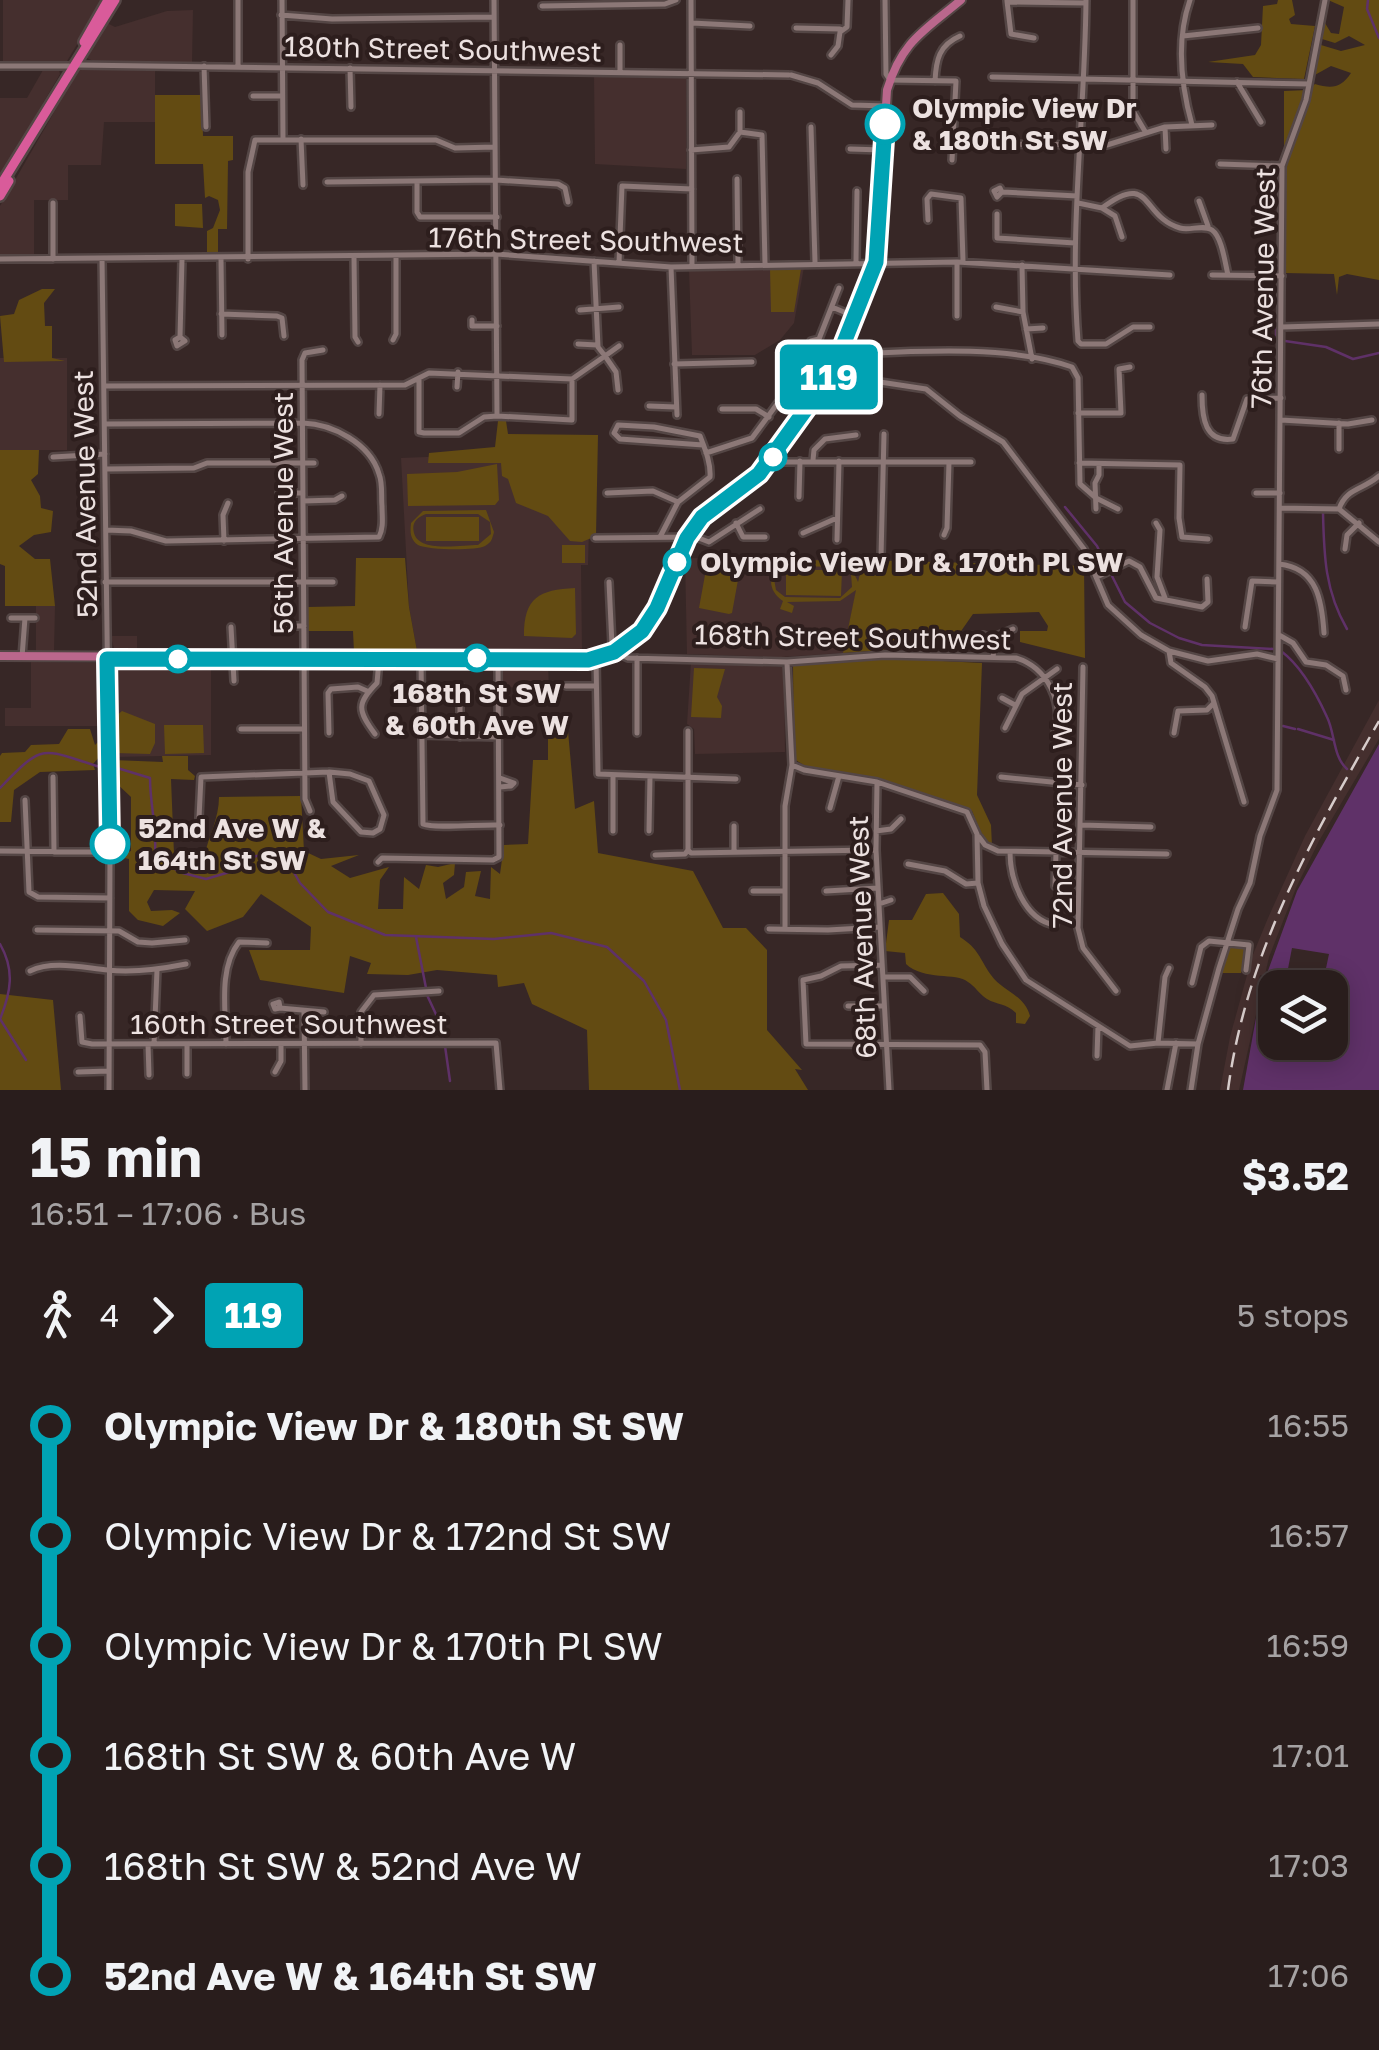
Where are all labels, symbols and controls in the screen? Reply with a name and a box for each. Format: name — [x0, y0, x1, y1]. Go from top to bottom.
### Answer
street label: 180th Street Southwest — [284, 29, 602, 68]
place label: Olympic View Dr & 180th St SW — [912, 91, 1137, 156]
marker: Olympic View Dr & 180th St SW — [866, 105, 904, 143]
street label: 76th Avenue West — [1244, 167, 1281, 409]
street label: 176th Street Southwest — [428, 220, 744, 259]
line badge: 119 — [772, 344, 886, 410]
text: 119 — [800, 356, 858, 398]
street label: 52nd Avenue West — [66, 370, 103, 618]
street label: 56th Avenue West — [266, 392, 299, 634]
unlabelled marker — [760, 444, 786, 470]
place label: Olympic View Dr & 170th Pl SW — [700, 545, 1123, 578]
marker: Olympic View Dr & 170th Pl SW — [664, 549, 690, 575]
street label: 168th Street Southwest — [694, 617, 1012, 656]
marker: 168th St SW & 60th Ave W — [464, 645, 490, 671]
unlabelled marker — [165, 646, 191, 672]
place label: 168th St SW & 60th Ave W — [385, 676, 569, 741]
street label: 72nd Avenue West — [1045, 682, 1078, 928]
place label: 52nd Ave W & 164th St SW — [138, 811, 326, 876]
street label: 68th Avenue West — [841, 815, 882, 1059]
marker: 52nd Ave W & 164th St SW — [91, 825, 129, 863]
map controls — [1258, 970, 1348, 1060]
button: layers — [1258, 970, 1348, 1060]
street label: 160th Street Southwest — [130, 1007, 448, 1040]
text: 15 min — [30, 1123, 202, 1189]
text: $3.52 — [1242, 1153, 1349, 1198]
text: 16:51 – 17:06 · Bus — [30, 1194, 306, 1232]
icon: walk — [30, 1288, 85, 1343]
icon: forward — [135, 1288, 190, 1343]
text: 119 — [225, 1294, 283, 1336]
text: 4 — [100, 1296, 120, 1334]
text: 5 stops — [1237, 1296, 1349, 1334]
text: Olympic View Dr & 180th St SW — [104, 1403, 684, 1448]
text: 16:55 — [1267, 1406, 1349, 1444]
text: Olympic View Dr & 172nd St SW — [104, 1513, 671, 1558]
text: 16:57 — [1269, 1516, 1349, 1554]
text: Olympic View Dr & 170th Pl SW — [104, 1623, 663, 1668]
text: 16:59 — [1267, 1626, 1349, 1664]
text: 168th St SW & 60th Ave W — [104, 1733, 576, 1778]
text: 17:01 — [1272, 1736, 1349, 1774]
text: 168th St SW & 52nd Ave W — [104, 1843, 582, 1888]
text: 17:03 — [1268, 1846, 1349, 1884]
text: 52nd Ave W & 164th St SW — [104, 1953, 597, 1998]
text: 17:06 — [1268, 1956, 1349, 1994]

